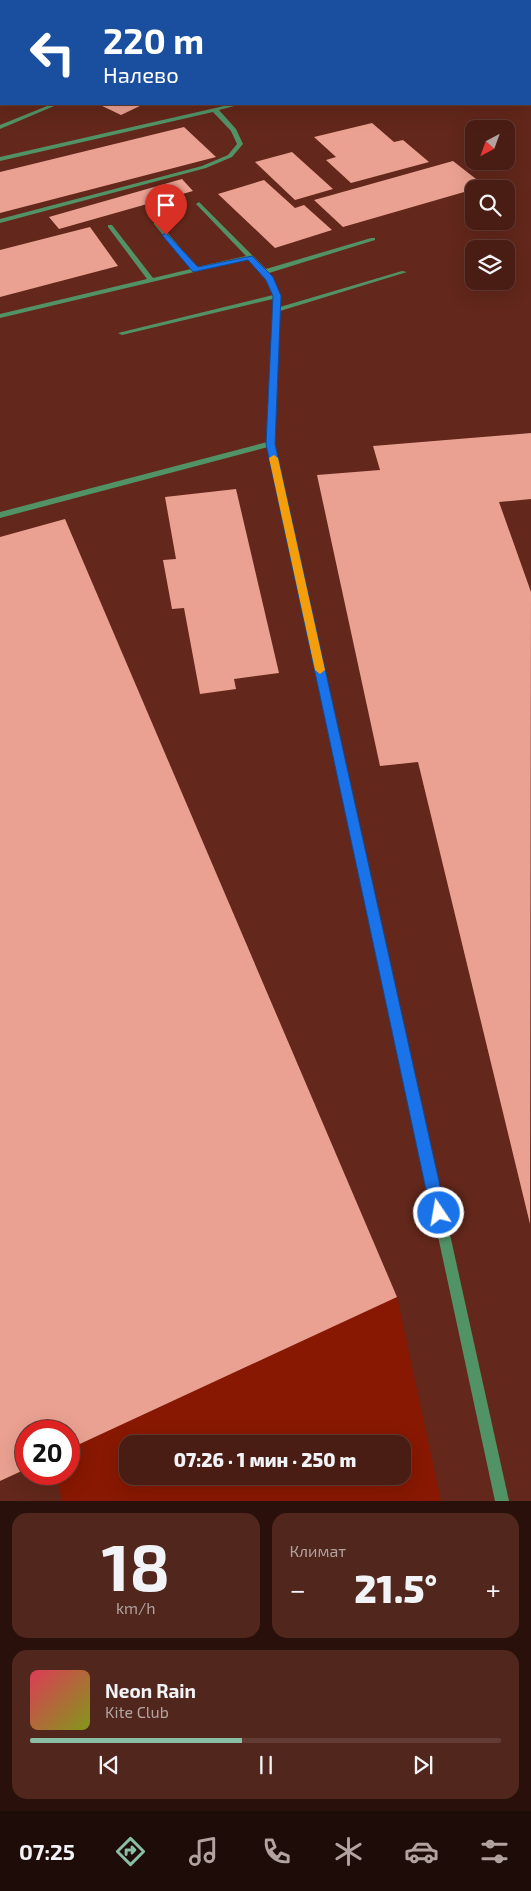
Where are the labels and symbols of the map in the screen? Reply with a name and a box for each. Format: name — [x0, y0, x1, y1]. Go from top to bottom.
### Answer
north arrow — [465, 120, 515, 170]
pin — [145, 184, 187, 235]
position arrow — [412, 1186, 464, 1238]
speed limit sign: 20 — [15, 1420, 80, 1485]

